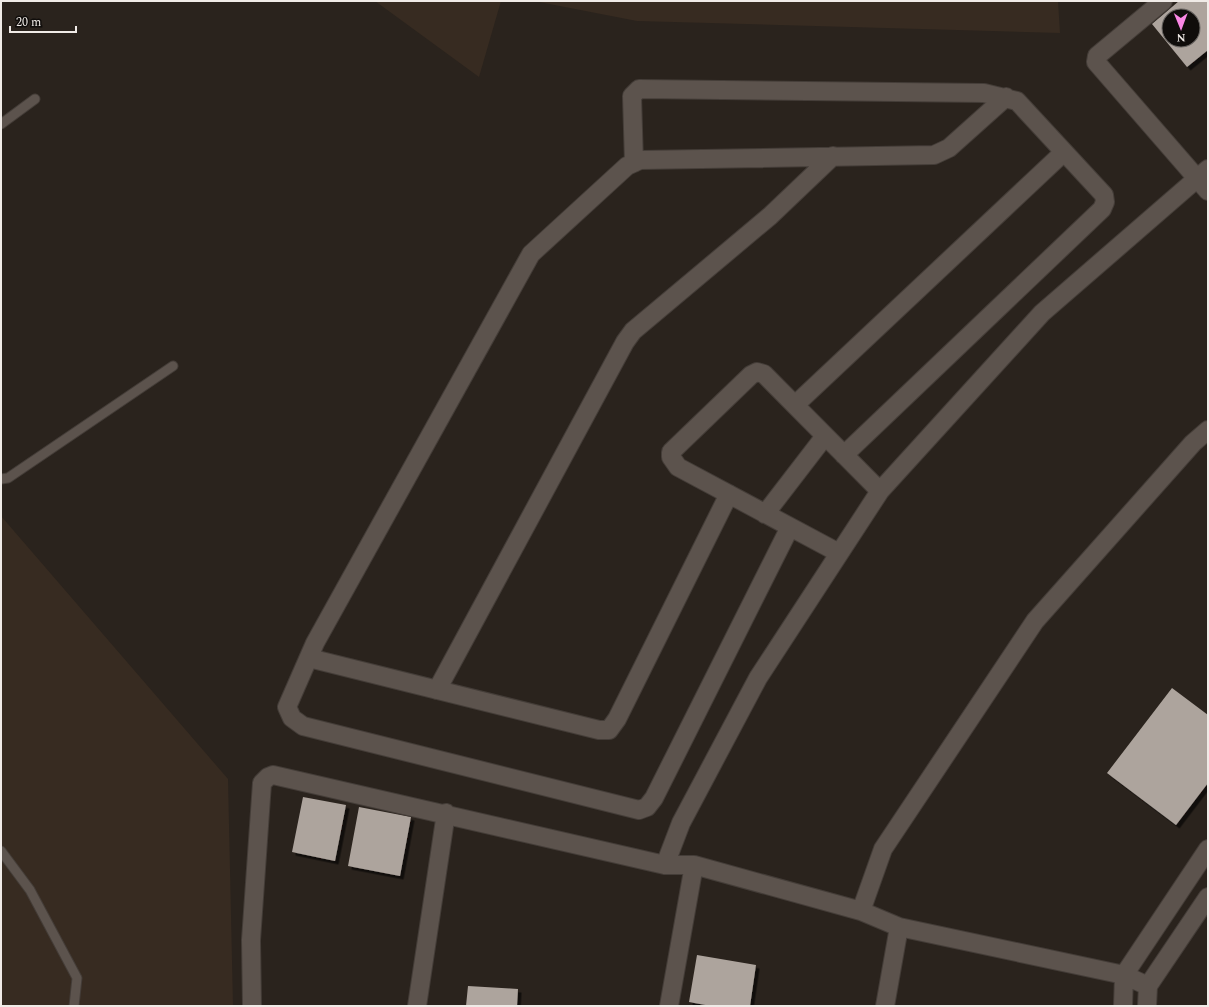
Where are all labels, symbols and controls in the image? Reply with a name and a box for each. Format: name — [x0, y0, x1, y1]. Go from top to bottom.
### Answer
scale bar — [10, 8, 76, 34]
north arrow — [1161, 8, 1201, 48]
text: 20 m — [16, 13, 41, 32]
text: N — [1177, 29, 1186, 46]

